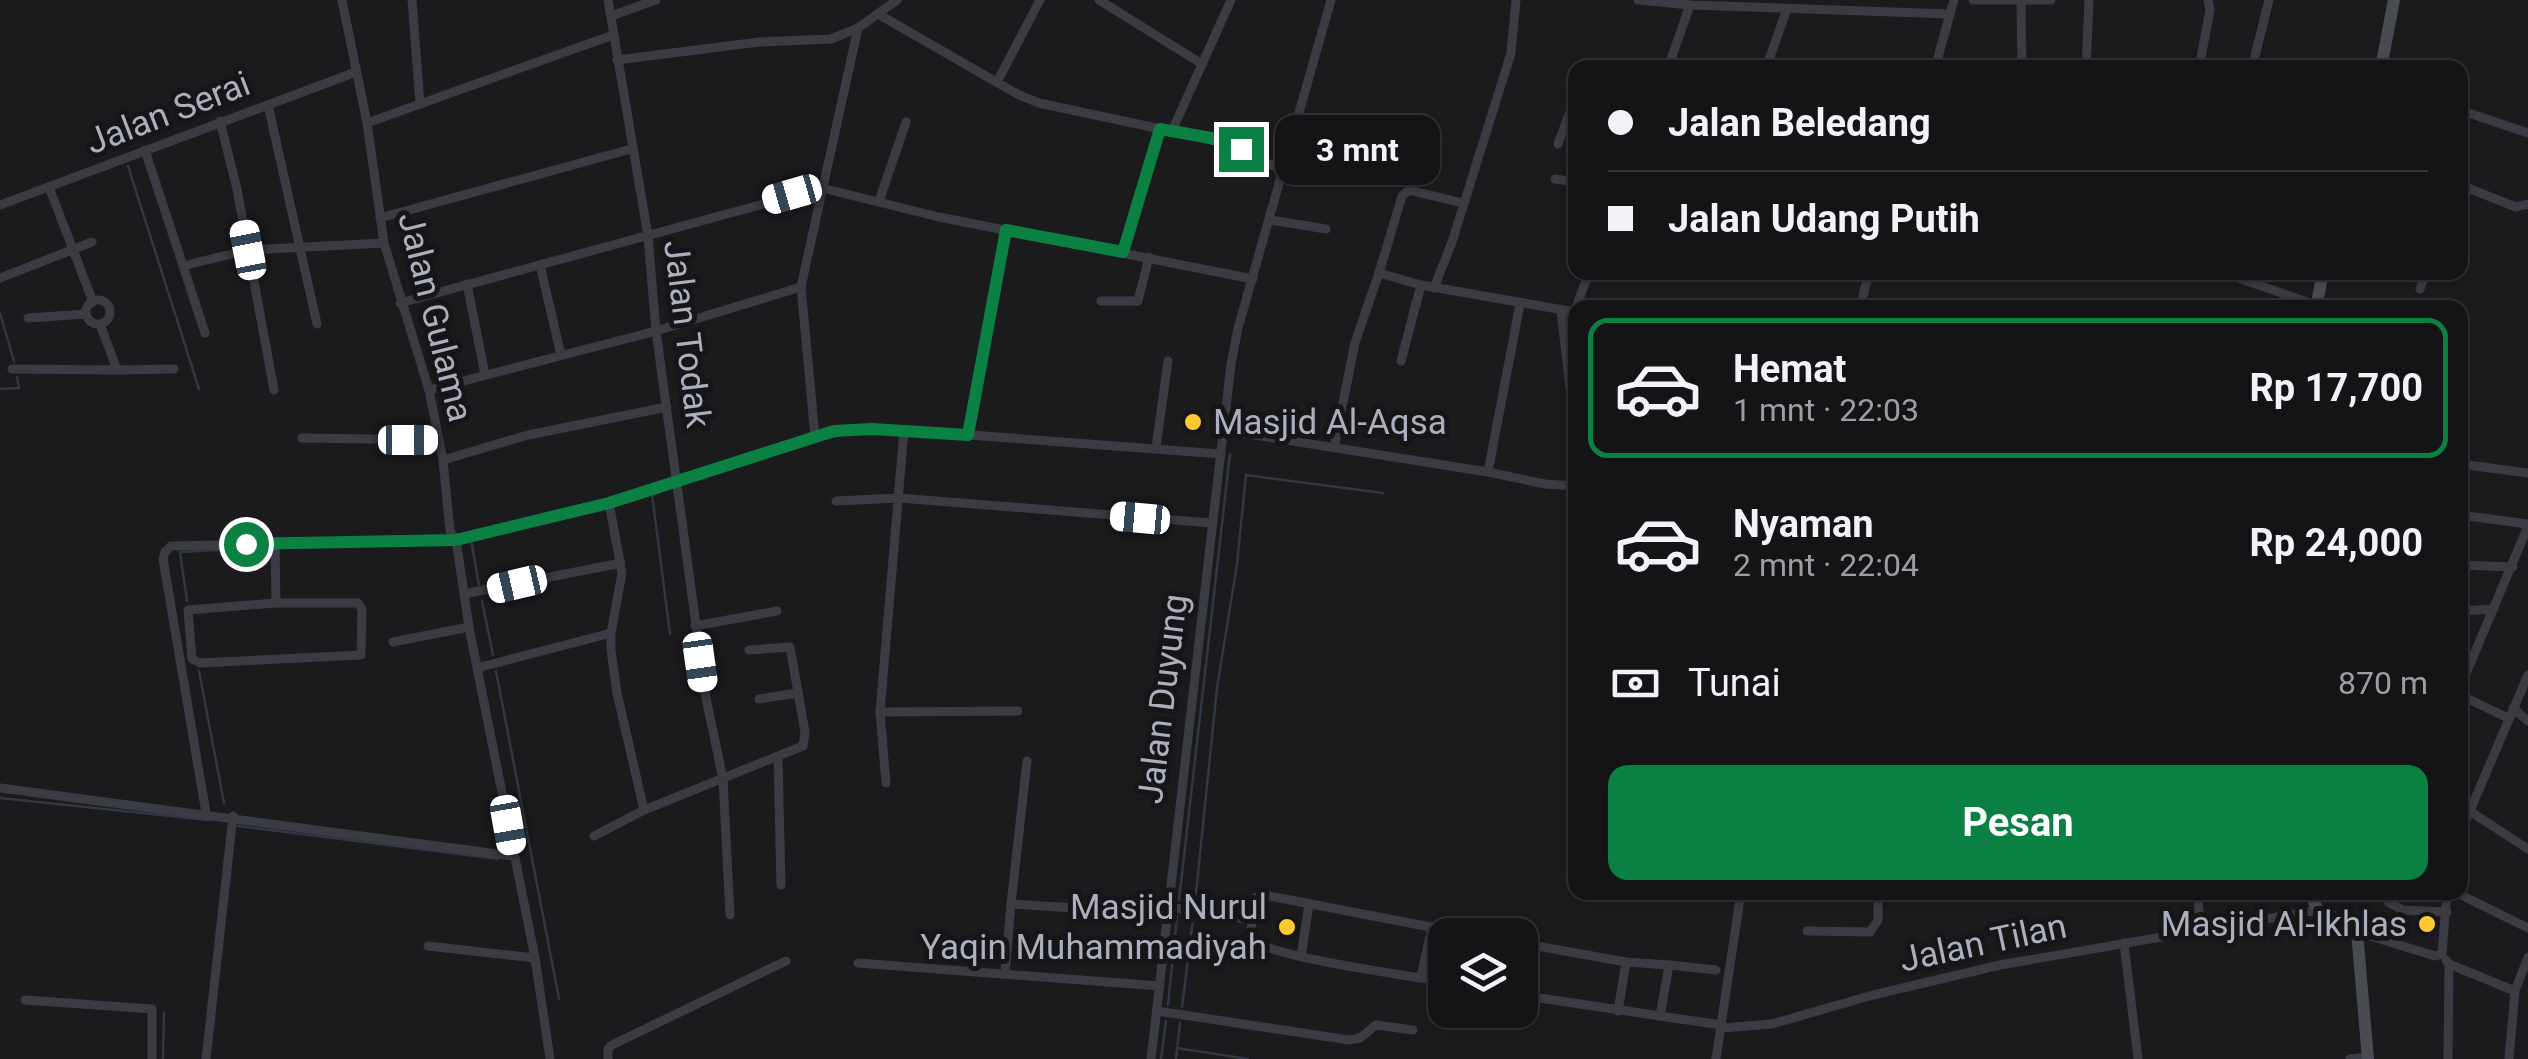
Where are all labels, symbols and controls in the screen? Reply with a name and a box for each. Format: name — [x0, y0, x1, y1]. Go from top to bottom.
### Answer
street label: Jalan Serai — [80, 63, 256, 163]
text: Jalan Beledang — [1668, 101, 1931, 145]
callout: 3 mnt — [1276, 114, 1441, 184]
route end — [1219, 127, 1264, 172]
text: 3 mnt — [1316, 131, 1399, 169]
car — [759, 171, 825, 217]
text: Jalan Udang Putih — [1668, 197, 1980, 241]
street label: Jalan Gulama — [389, 208, 481, 426]
car — [228, 218, 268, 282]
street label: Jalan Todak — [655, 238, 719, 430]
icon: car — [1613, 343, 1703, 433]
text: Hemat — [1733, 347, 1846, 391]
text: Rp 17,700 — [2249, 366, 2423, 410]
text: 1 mnt · 22:03 — [1733, 391, 1919, 429]
place label: Masjid Al-Aqsa — [1213, 402, 1447, 443]
marker: Masjid Al-Aqsa — [1182, 411, 1204, 433]
car — [378, 425, 438, 455]
icon: car — [1613, 498, 1703, 588]
car — [1109, 500, 1171, 536]
text: Nyaman — [1733, 502, 1874, 546]
text: Rp 24,000 — [2249, 521, 2423, 565]
route start — [224, 522, 269, 567]
text: 2 mnt · 22:04 — [1733, 546, 1919, 584]
car — [484, 563, 550, 605]
street label: Jalan Duyung — [1130, 592, 1196, 806]
car — [681, 630, 719, 694]
icon: cash — [1608, 656, 1663, 711]
text: Tunai — [1688, 661, 1781, 705]
text: 870 m — [2338, 664, 2428, 702]
button: Pesan — [1608, 765, 2428, 880]
car — [488, 793, 528, 857]
place label: Masjid Nurul Yaqin Muhammadiyah — [920, 887, 1267, 968]
place label: Masjid Al-Ikhlas — [2161, 904, 2407, 945]
street label: Jalan Tilan — [1896, 905, 2070, 981]
marker: Masjid Al-Ikhlas — [2416, 913, 2438, 935]
marker: Masjid Nurul Yaqin Muhammadiyah — [1276, 916, 1298, 938]
map controls — [1428, 918, 1538, 1028]
button: layers — [1428, 918, 1538, 1028]

